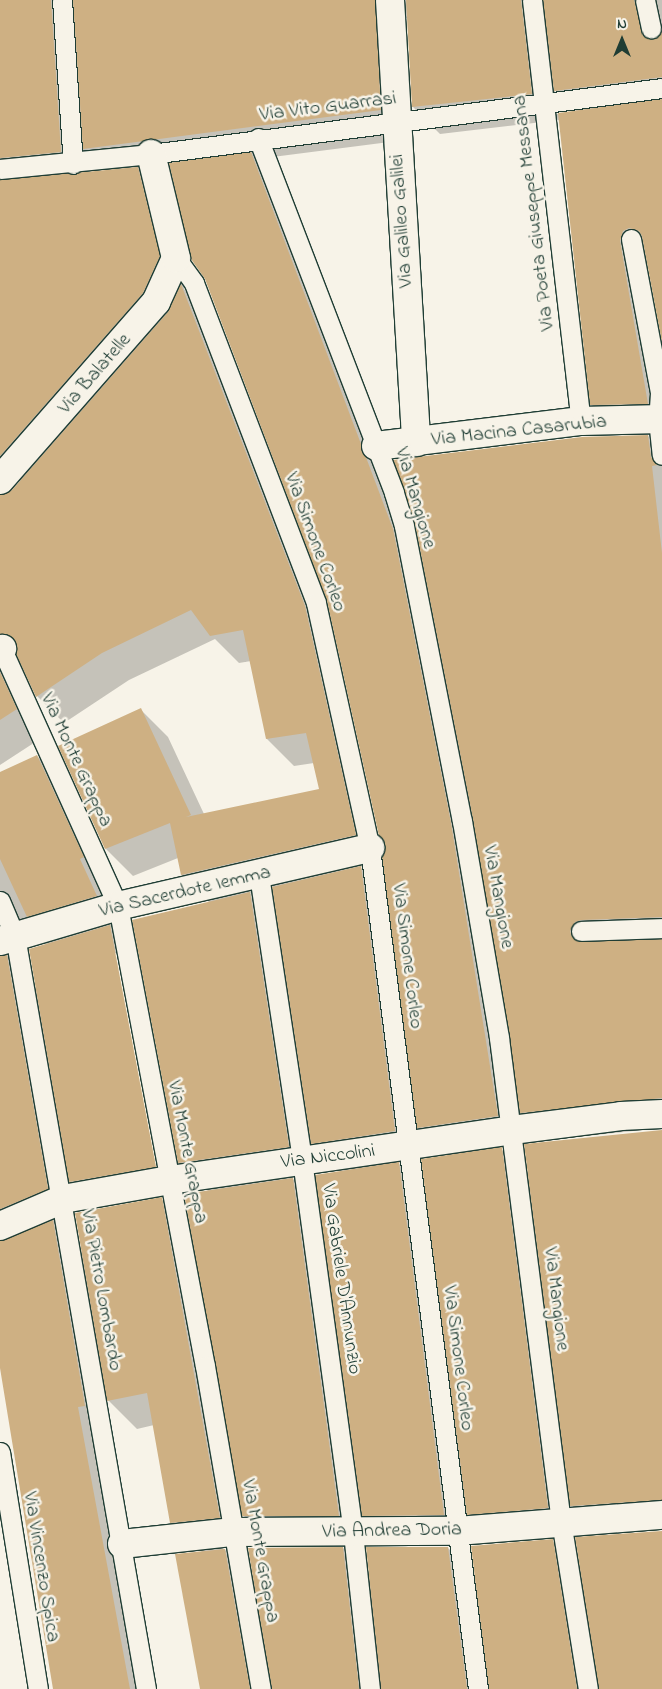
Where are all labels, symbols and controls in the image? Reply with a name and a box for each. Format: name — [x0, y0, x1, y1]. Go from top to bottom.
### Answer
text: N — [617, 14, 627, 35]
north arrow — [597, 15, 647, 65]
street label: Via Vito Guarrasi — [258, 87, 398, 127]
street label: Via Poeta Giuseppe Messana — [508, 94, 560, 332]
street label: Via Galileo Galilei — [385, 153, 419, 289]
street label: Via Balatelle — [53, 329, 137, 419]
street label: Via Macina Casarubia — [430, 410, 608, 452]
street label: Via Mangione — [389, 445, 441, 551]
street label: Via Simone Corleo — [279, 469, 351, 615]
street label: Via Monte Grappa — [34, 689, 118, 831]
street label: Via Mangione — [477, 843, 519, 951]
street label: Via Sacerdote Iemma — [97, 861, 273, 923]
street label: Via Simone Corleo — [386, 882, 428, 1030]
street label: Via Monte Grappa — [161, 1079, 213, 1225]
street label: Via Niccolini — [279, 1139, 377, 1175]
street label: Via Gabriele D'Annunzio — [316, 1182, 366, 1376]
street label: Via Pietro Lombardo — [75, 1207, 127, 1373]
street label: Via Mangione — [538, 1246, 574, 1352]
street label: Via Simone Corleo — [437, 1284, 479, 1432]
street label: Via Monte Grappa — [236, 1478, 284, 1624]
street label: Via Vincenzo Spica — [17, 1490, 65, 1644]
street label: Via Andrea Doria — [322, 1518, 462, 1544]

